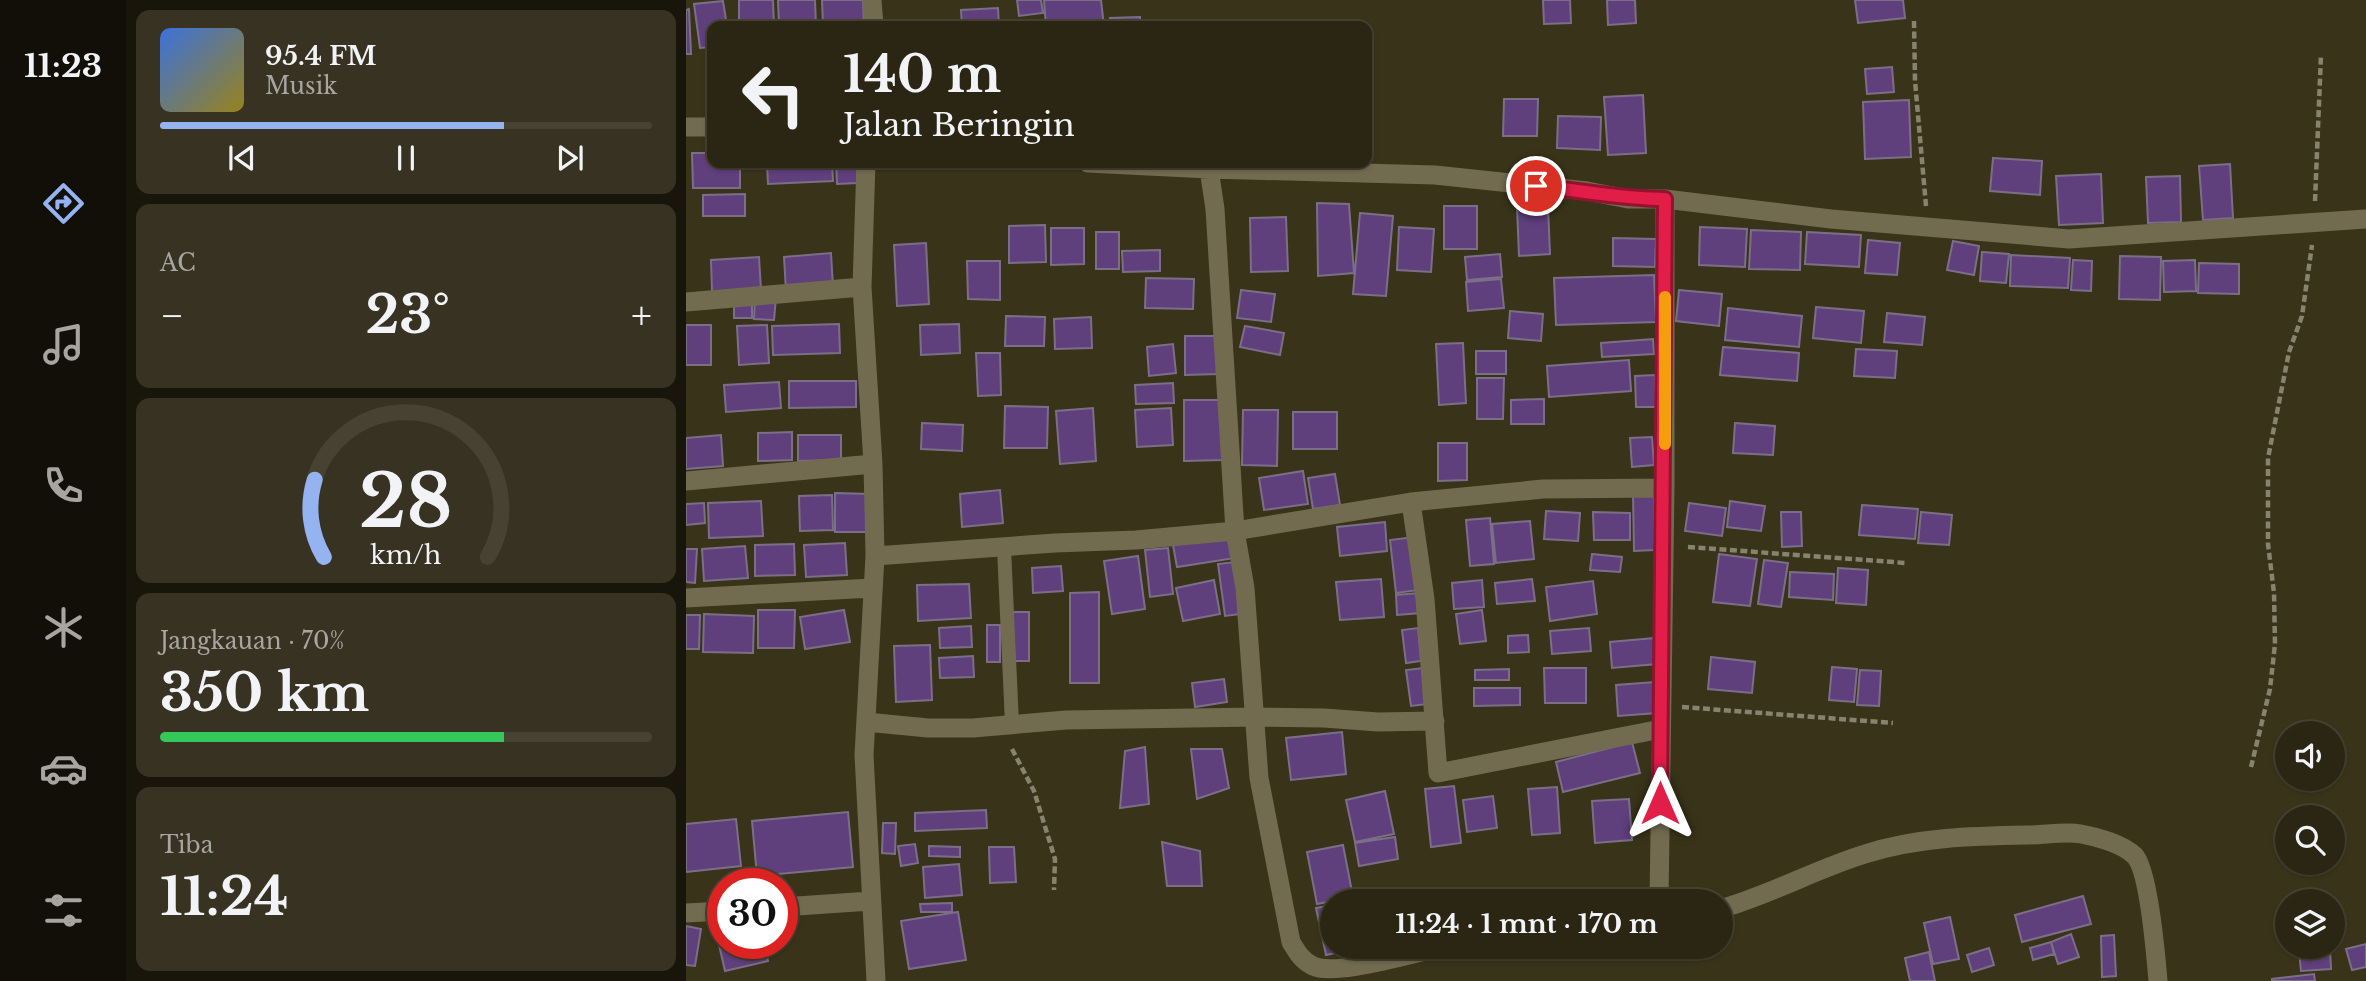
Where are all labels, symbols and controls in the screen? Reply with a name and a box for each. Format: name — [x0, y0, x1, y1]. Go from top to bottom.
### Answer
text: 95.4 FM — [265, 40, 377, 72]
text: 140 m — [843, 44, 1001, 105]
text: 11:23 — [24, 46, 102, 86]
icon: left — [728, 49, 819, 140]
text: Musik — [265, 72, 337, 100]
text: Jalan Beringin — [843, 105, 1075, 145]
icon: previous — [223, 139, 261, 177]
icon: pause — [387, 139, 425, 177]
icon: next — [551, 139, 589, 177]
pin — [1506, 156, 1566, 216]
icon: arrive — [1517, 167, 1555, 205]
icon: directions — [39, 179, 88, 228]
text: AC — [160, 249, 196, 277]
text: 23° — [365, 283, 450, 347]
text: − — [160, 292, 184, 339]
text: + — [631, 292, 652, 339]
icon: music — [39, 320, 88, 369]
text: 28 — [359, 456, 453, 547]
icon: phone — [39, 461, 88, 510]
text: km/h — [371, 539, 441, 570]
icon: climate — [39, 603, 88, 652]
text: Jangkauan · 70% — [160, 627, 345, 655]
text: 350 km — [160, 661, 369, 725]
map controls — [2275, 721, 2345, 959]
button: sound — [2275, 721, 2345, 791]
icon: car — [39, 744, 88, 793]
position arrow — [1623, 766, 1697, 840]
button: search — [2275, 805, 2345, 875]
text: Tiba — [160, 831, 213, 859]
text: 11:24 — [160, 865, 289, 929]
speed limit sign: 30 — [707, 868, 798, 959]
icon: filters — [39, 886, 88, 935]
button: layers — [2275, 889, 2345, 959]
text: 11:24 · 1 mnt · 170 m — [1395, 908, 1658, 940]

